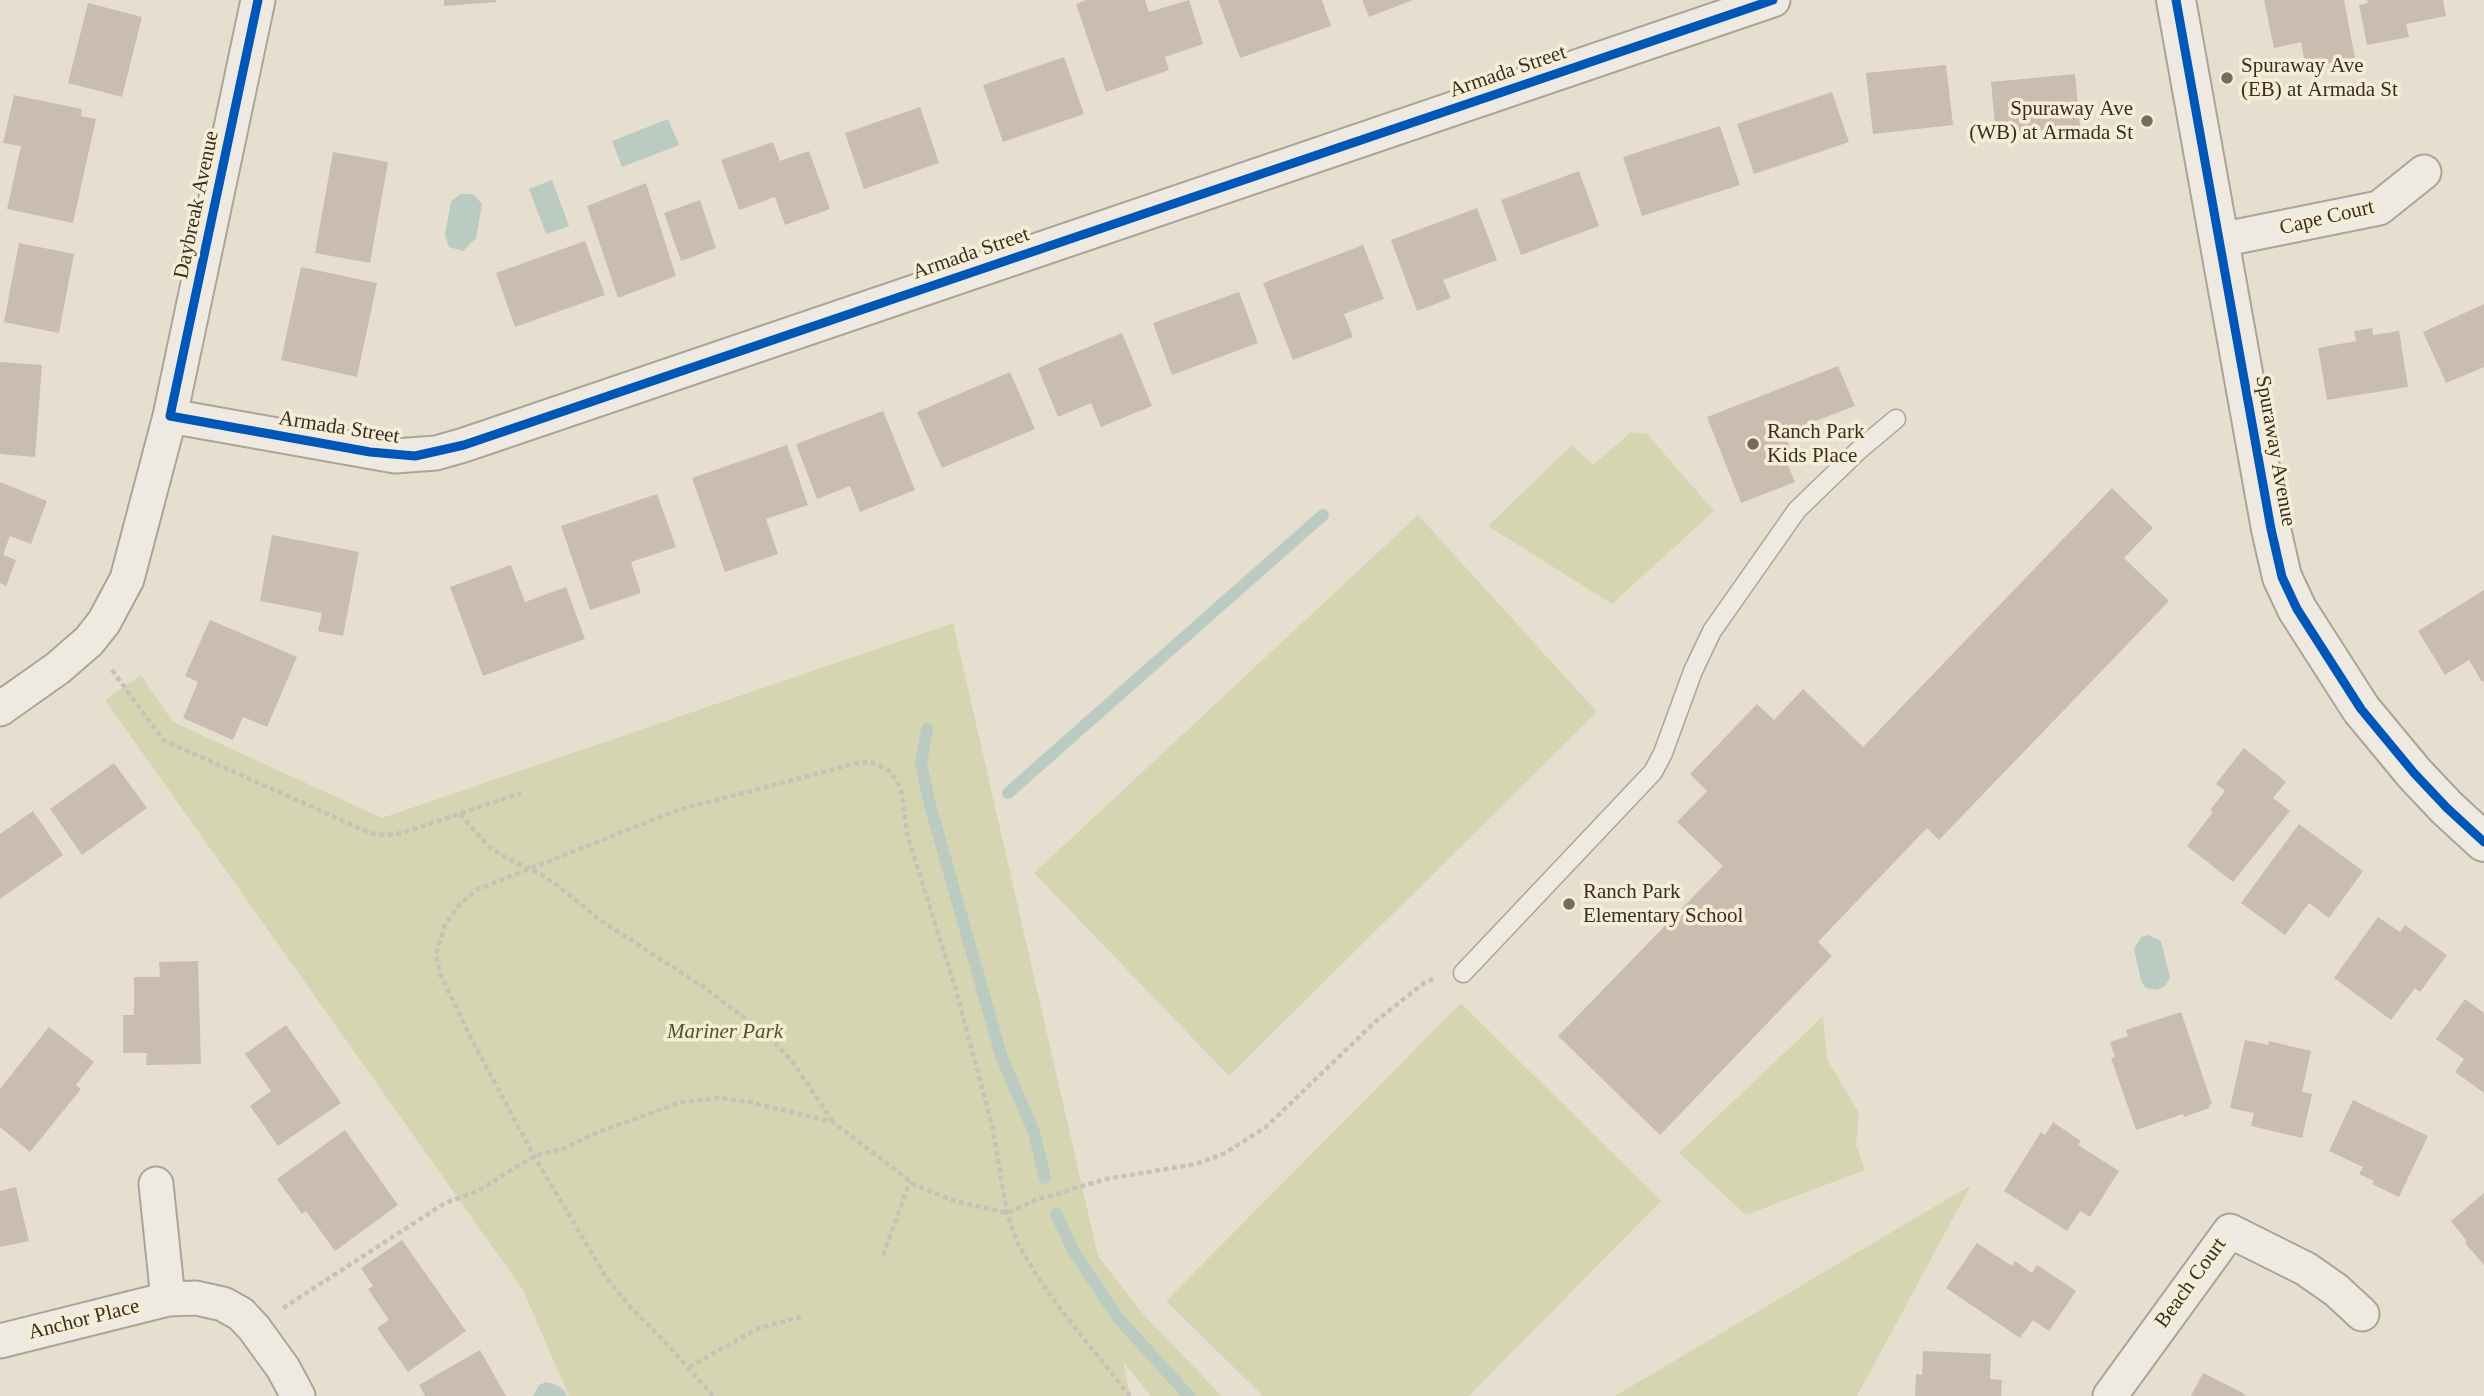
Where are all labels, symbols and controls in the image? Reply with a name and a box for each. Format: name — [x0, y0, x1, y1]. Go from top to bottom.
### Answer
street label: Armada Street — [1446, 40, 1570, 104]
place label: Spuraway Ave (EB) at Armada St — [2241, 53, 2398, 103]
marker: Spuraway Ave (EB) at Armada St — [2219, 70, 2235, 86]
place label: Spuraway Ave (WB) at Armada St — [1969, 96, 2133, 146]
marker: Spuraway Ave (WB) at Armada St — [2139, 113, 2155, 129]
street label: Daybreak Avenue — [169, 129, 225, 281]
street label: Cape Court — [2277, 195, 2377, 241]
street label: Armada Street — [909, 222, 1033, 286]
street label: Spuraway Avenue — [2249, 373, 2301, 529]
street label: Armada Street — [277, 406, 401, 450]
place label: Ranch Park Kids Place — [1767, 419, 1864, 469]
marker: Ranch Park Kids Place — [1745, 436, 1761, 452]
place label: Ranch Park Elementary School — [1583, 879, 1743, 929]
marker: Ranch Park Elementary School — [1561, 896, 1577, 912]
park label: Mariner Park — [667, 1019, 783, 1045]
street label: Beach Court — [2150, 1233, 2232, 1333]
street label: Anchor Place — [26, 1294, 142, 1346]

